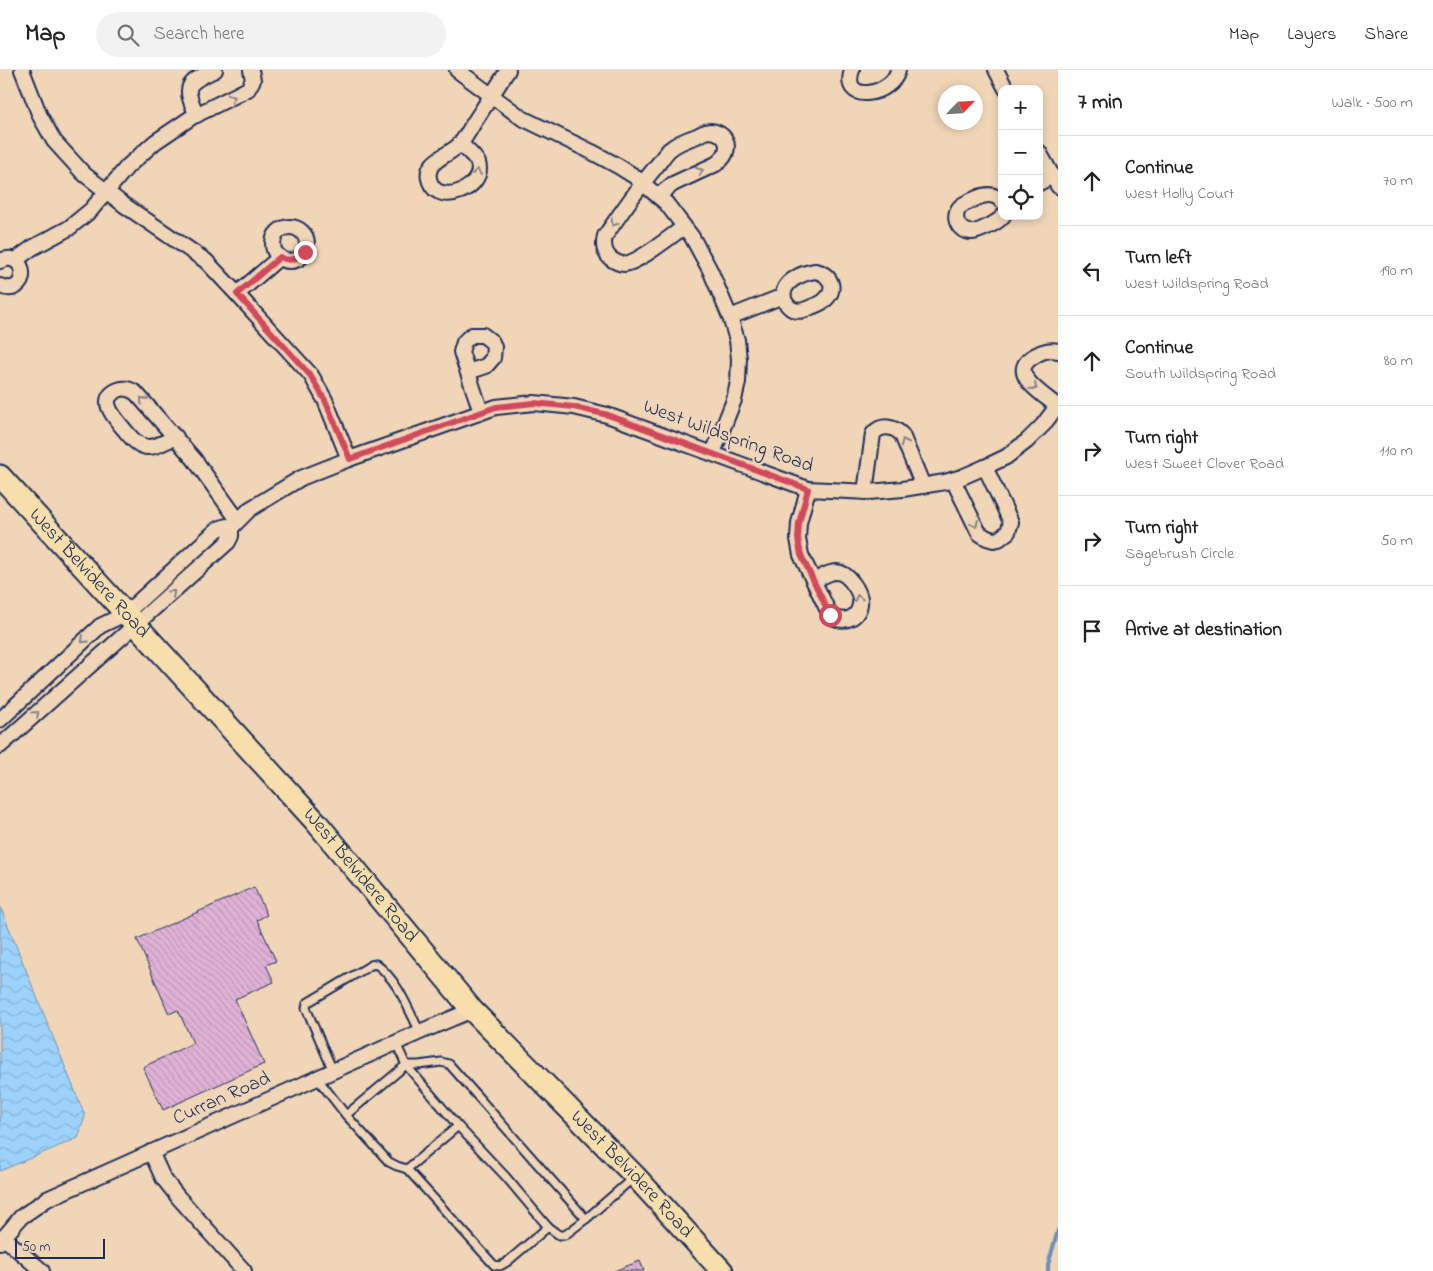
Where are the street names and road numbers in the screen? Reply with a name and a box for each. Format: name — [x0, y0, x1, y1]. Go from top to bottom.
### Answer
street label: West Wildspring Road — [638, 393, 817, 482]
street label: West Belvidere Road — [22, 502, 156, 645]
street label: West Belvidere Road — [296, 802, 425, 949]
street label: Curran Road — [169, 1065, 275, 1133]
street label: West Belvidere Road — [564, 1104, 700, 1245]

